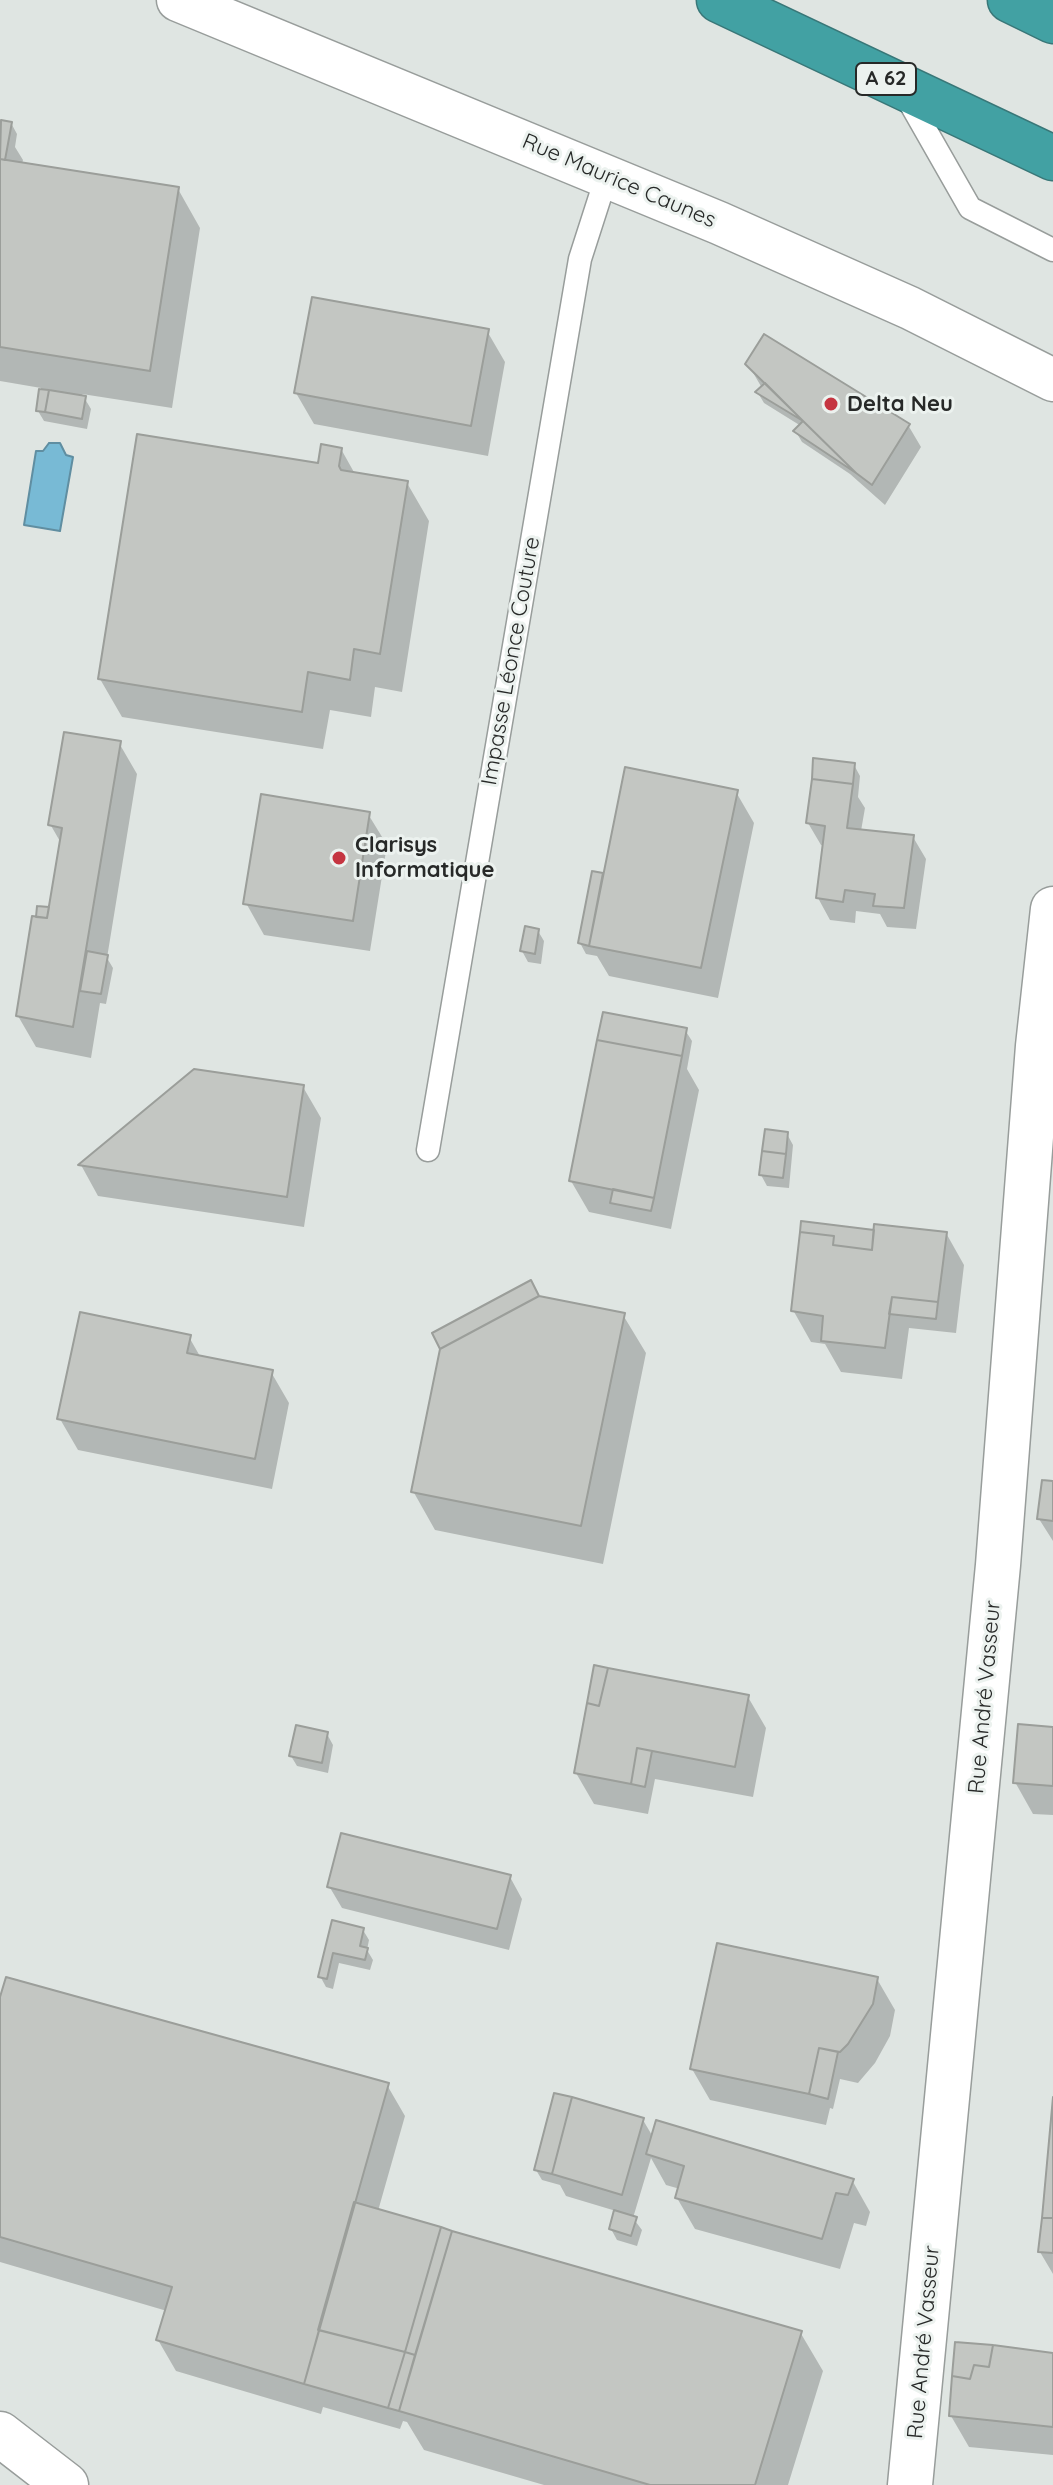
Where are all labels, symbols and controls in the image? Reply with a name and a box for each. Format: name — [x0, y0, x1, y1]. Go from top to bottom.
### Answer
road number: A 62 — [856, 63, 916, 95]
street label: Rue Maurice Caunes — [518, 128, 720, 234]
place label: Delta Neu — [847, 391, 953, 417]
marker: Delta Neu — [822, 395, 840, 413]
street label: Impasse Léonce Couture — [476, 535, 546, 787]
place label: Clarisys Informatique — [355, 832, 494, 884]
marker: Clarisys Informatique — [330, 849, 348, 867]
street label: Rue André Vasseur — [963, 1599, 1007, 1795]
street label: Rue André Vasseur — [902, 2244, 946, 2440]

